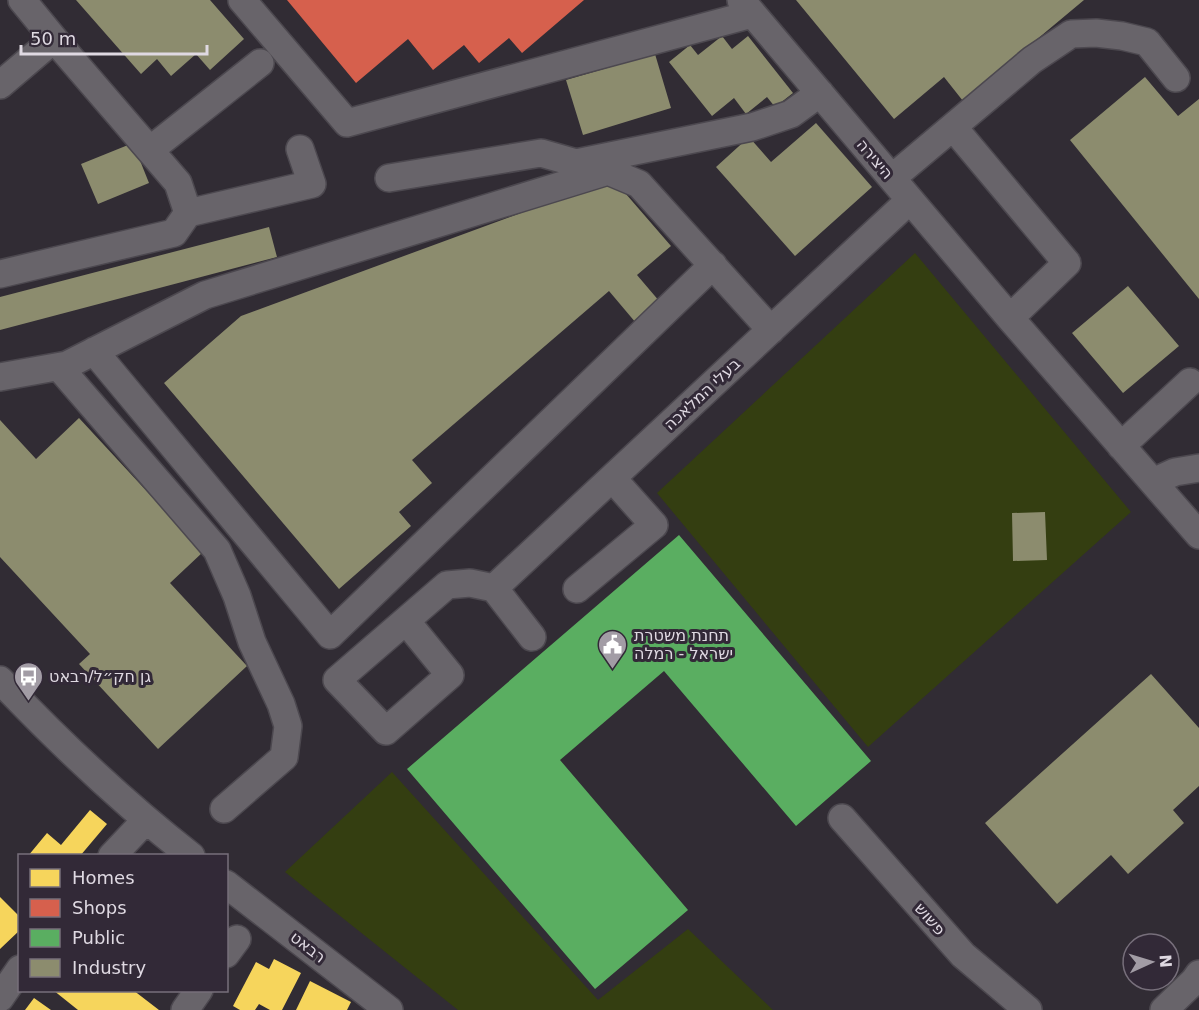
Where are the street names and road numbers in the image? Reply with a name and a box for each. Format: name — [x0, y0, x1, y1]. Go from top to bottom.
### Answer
street label: היצירה — [853, 135, 897, 183]
street label: בעלי המלאכה — [660, 354, 744, 434]
street label: פשוש — [911, 899, 949, 939]
street label: רבאט — [287, 927, 329, 967]

